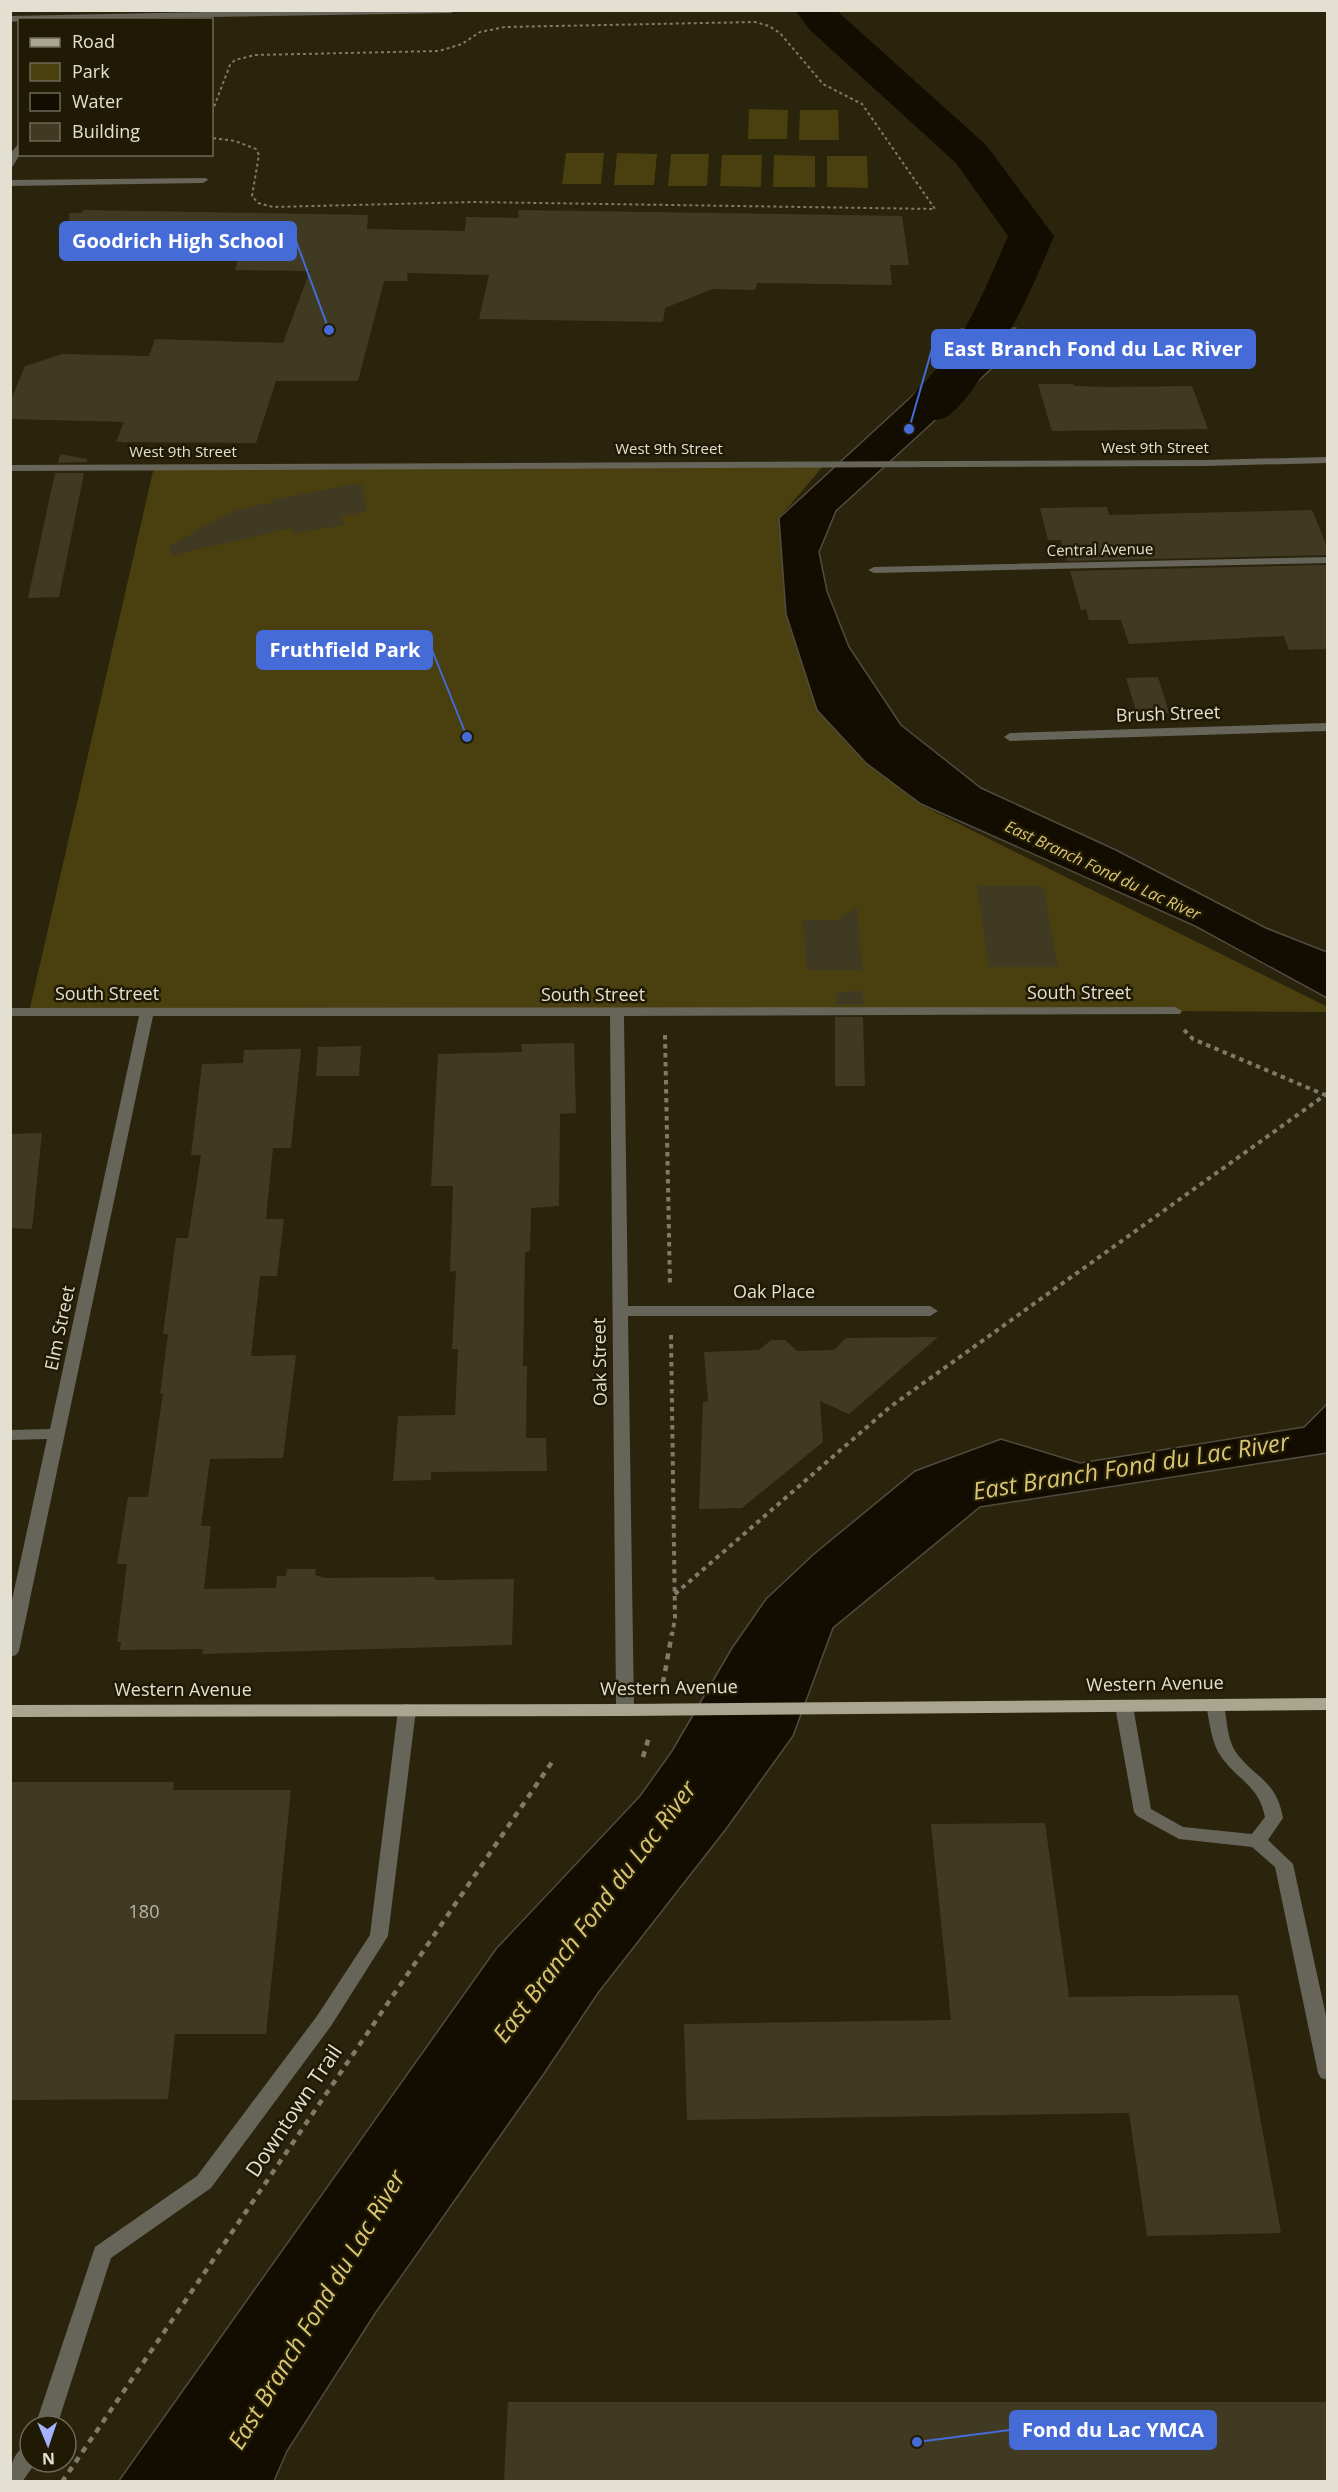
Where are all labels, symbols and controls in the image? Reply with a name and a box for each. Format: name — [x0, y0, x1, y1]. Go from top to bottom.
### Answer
legend — [18, 18, 213, 156]
text: Road — [72, 29, 115, 53]
text: Park — [72, 59, 110, 83]
text: Water — [72, 89, 123, 113]
text: Building — [72, 119, 140, 143]
callout: Goodrich High School — [60, 222, 296, 260]
text: Goodrich High School — [72, 227, 284, 254]
callout: East Branch Fond du Lac River — [932, 330, 1255, 368]
text: East Branch Fond du Lac River — [943, 335, 1243, 362]
street label: West 9th Street — [1101, 437, 1209, 457]
street label: West 9th Street — [615, 438, 723, 458]
street label: West 9th Street — [129, 441, 237, 461]
street label: Central Avenue — [1046, 538, 1154, 560]
callout: Fruthfield Park — [257, 631, 432, 669]
text: Fruthfield Park — [270, 636, 421, 663]
street label: Brush Street — [1115, 699, 1221, 727]
water label: East Branch Fond du Lac River — [1002, 815, 1205, 925]
street label: South Street — [1027, 980, 1131, 1004]
street label: South Street — [55, 981, 159, 1005]
street label: South Street — [541, 982, 645, 1006]
street label: Oak Place — [733, 1279, 815, 1303]
street label: Elm Street — [38, 1283, 80, 1372]
street label: Oak Street — [586, 1318, 612, 1406]
water label: East Branch Fond du Lac River — [970, 1424, 1293, 1507]
street label: Western Avenue — [1086, 1670, 1224, 1696]
street label: Western Avenue — [600, 1674, 738, 1700]
street label: Western Avenue — [114, 1677, 252, 1701]
water label: East Branch Fond du Lac River — [484, 1772, 704, 2049]
house number: 180 — [129, 1899, 159, 1923]
street label: Downtown Trail — [238, 2039, 348, 2182]
water label: East Branch Fond du Lac River — [219, 2162, 413, 2455]
callout: Fond du Lac YMCA — [1010, 2411, 1216, 2449]
north arrow — [18, 2414, 78, 2474]
text: Fond du Lac YMCA — [1022, 2416, 1204, 2443]
text: N — [42, 2448, 55, 2470]

